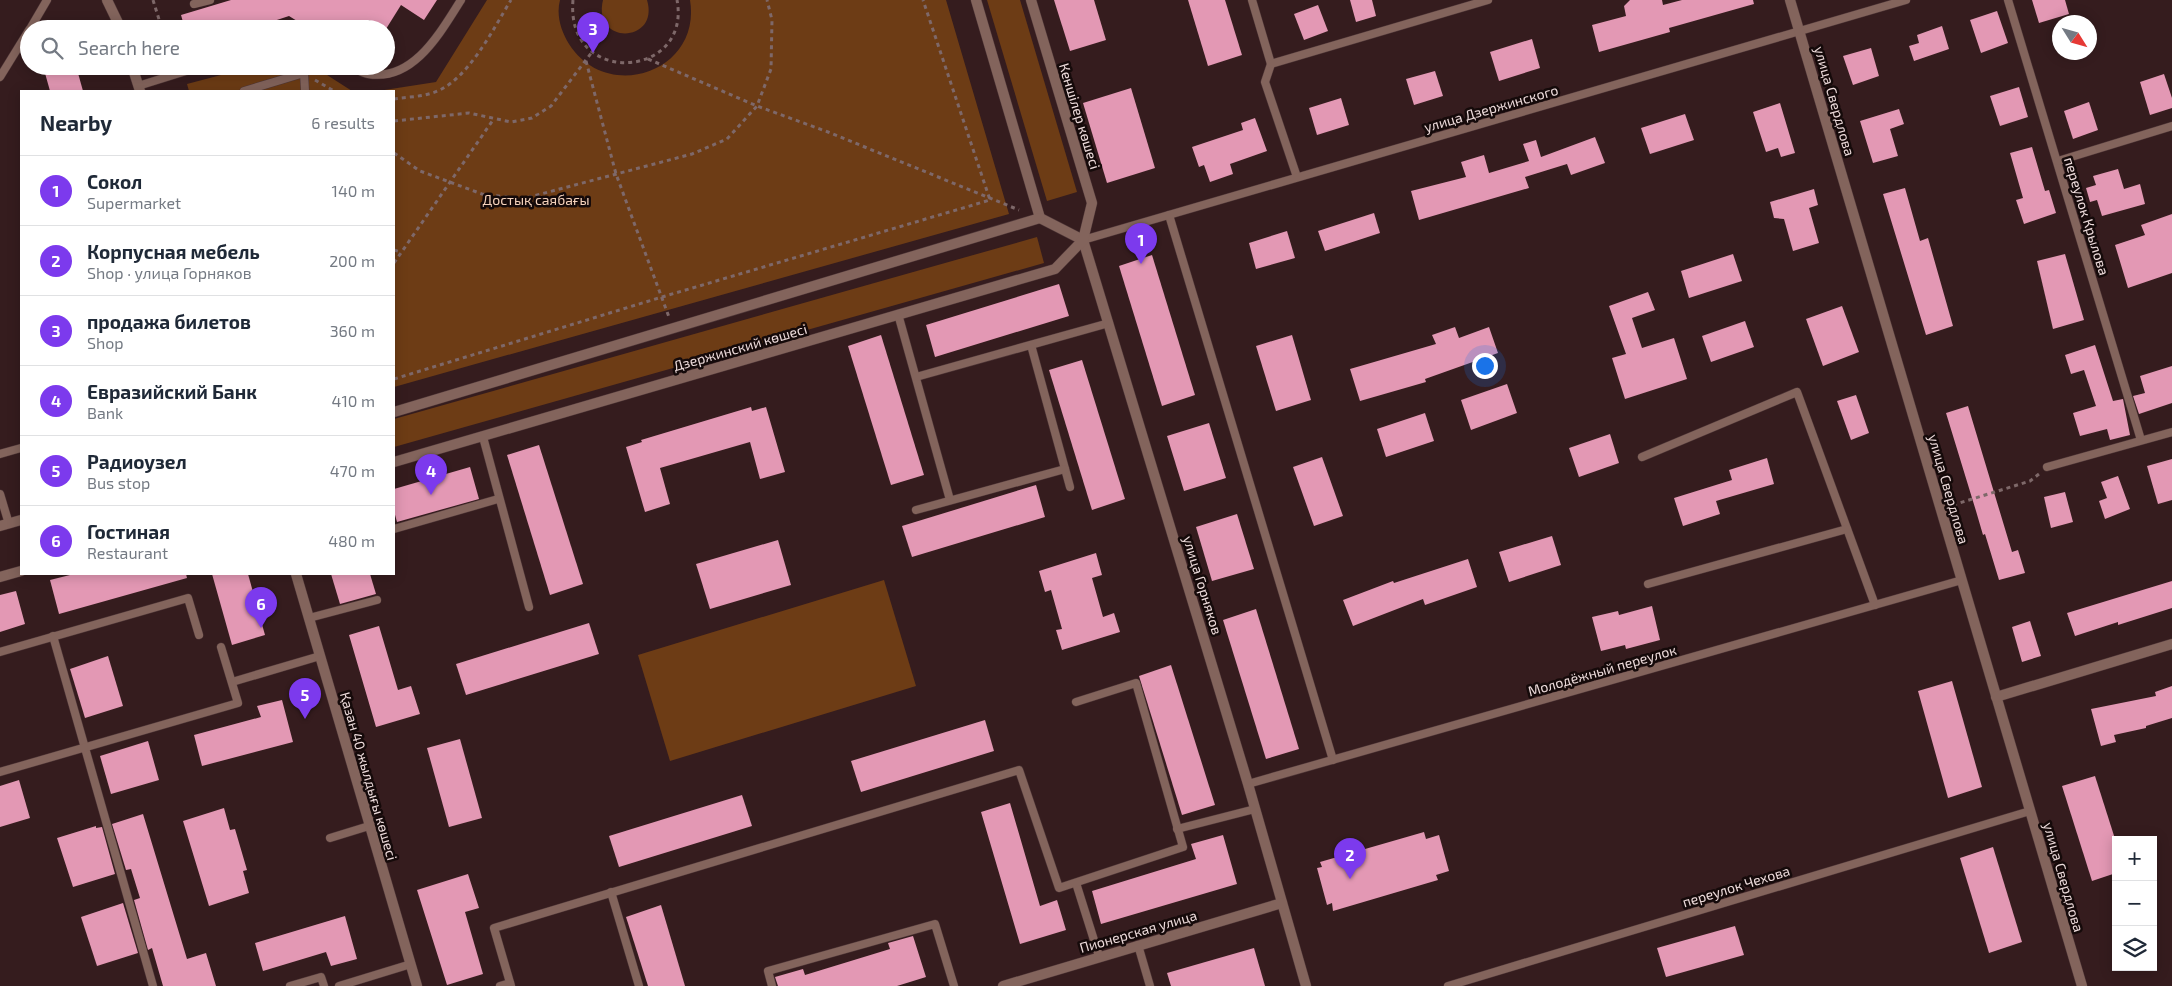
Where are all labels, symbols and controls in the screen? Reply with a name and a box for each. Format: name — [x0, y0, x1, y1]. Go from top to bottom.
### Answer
pin: 3 — [577, 12, 609, 53]
north arrow — [2052, 15, 2097, 60]
search box — [20, 20, 395, 75]
icon: search — [38, 34, 66, 62]
text: Search here — [78, 36, 180, 59]
street label: улица Свердлова — [1811, 44, 1859, 158]
street label: Кеншілер көшесі — [1056, 61, 1104, 171]
street label: улица Дзержинского — [1422, 81, 1560, 135]
text: Nearby — [40, 110, 112, 135]
text: 6 results — [311, 113, 375, 132]
street label: переулок Крылова — [2061, 155, 2113, 277]
text: Сокол — [87, 170, 142, 193]
text: 1 — [53, 181, 59, 200]
text: 140 m — [332, 181, 375, 200]
park label: Достық саябағы — [483, 191, 589, 208]
text: Supermarket — [87, 193, 181, 212]
pin: 1 — [1125, 223, 1157, 264]
text: Корпусная мебель — [87, 240, 260, 263]
text: 2 — [51, 251, 61, 270]
text: 200 m — [329, 251, 375, 270]
text: Shop · улица Горняков — [87, 263, 252, 282]
text: продажа билетов — [87, 310, 251, 333]
street label: Дзержинский көшесі — [671, 320, 809, 374]
text: 3 — [51, 321, 61, 340]
text: 360 m — [330, 321, 375, 340]
text: Shop — [87, 333, 124, 352]
your location — [1472, 353, 1498, 379]
text: Евразийский Банк — [87, 380, 257, 403]
text: 4 — [51, 391, 61, 410]
text: 410 m — [332, 391, 375, 410]
text: Bank — [87, 403, 123, 422]
street label: улица Свердлова — [1925, 432, 1973, 546]
text: Радиоузел — [87, 450, 187, 473]
pin: 4 — [415, 454, 447, 495]
text: 5 — [52, 461, 60, 480]
text: 470 m — [330, 461, 375, 480]
text: Bus stop — [87, 473, 150, 492]
text: Гостиная — [87, 520, 170, 543]
text: 6 — [51, 531, 61, 550]
text: 480 m — [328, 531, 375, 550]
street label: улица Горняков — [1180, 534, 1226, 636]
text: Restaurant — [87, 543, 168, 562]
pin: 6 — [245, 587, 277, 628]
street label: Молодёжный переулок — [1526, 641, 1679, 699]
pin: 5 — [289, 678, 321, 719]
street label: Қазан 40 жылдығы көшесі — [337, 690, 401, 862]
street label: улица Свердлова — [2040, 820, 2088, 934]
map controls — [2112, 836, 2157, 971]
button: + — [2112, 836, 2157, 881]
pin: 2 — [1334, 838, 1366, 879]
street label: переулок Чехова — [1680, 862, 1792, 910]
button: − — [2112, 881, 2157, 926]
street label: Пионерская улица — [1077, 906, 1199, 956]
button: layers — [2112, 926, 2157, 971]

